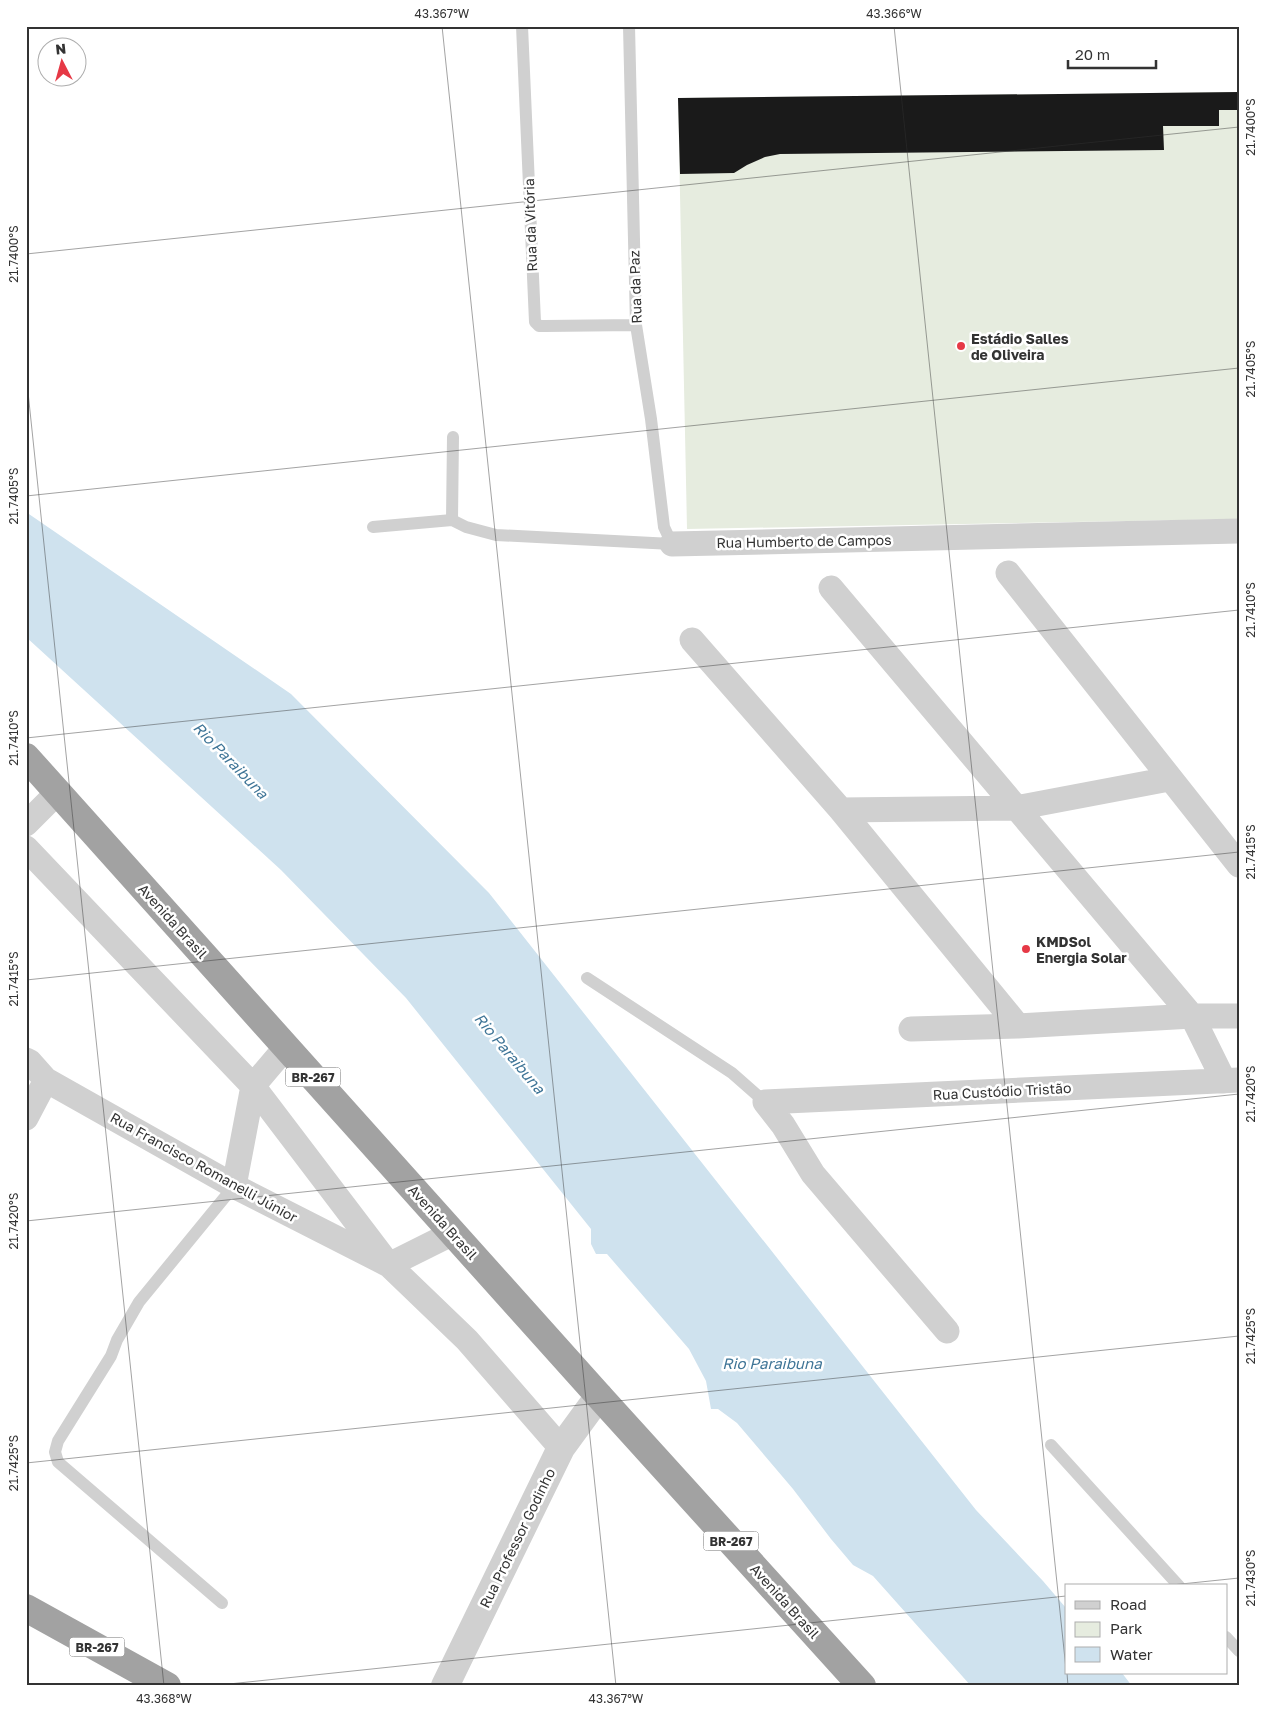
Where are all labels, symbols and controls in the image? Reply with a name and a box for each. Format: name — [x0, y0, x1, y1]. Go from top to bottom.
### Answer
text: 43.367°W — [415, 6, 470, 21]
text: 43.366°W — [866, 6, 922, 21]
north arrow — [38, 38, 88, 88]
scale bar — [1068, 38, 1155, 70]
text: N — [54, 40, 67, 58]
text: 20 m — [1075, 45, 1110, 63]
text: 21.7400°S — [1243, 98, 1258, 156]
street label: Rua da Vitória — [520, 178, 540, 272]
text: 21.7400°S — [6, 225, 21, 283]
street label: Rua da Paz — [625, 250, 645, 324]
place label: Estádio Salles de Oliveira — [971, 330, 1069, 363]
marker: Estádio Salles de Oliveira — [955, 340, 967, 352]
text: 21.7405°S — [1243, 340, 1258, 397]
text: 21.7405°S — [6, 467, 21, 524]
street label: Rua Humberto de Campos — [716, 531, 892, 551]
text: 21.7410°S — [1243, 582, 1258, 638]
text: 21.7410°S — [6, 710, 21, 766]
water label: Rio Paraibuna — [190, 718, 272, 802]
text: 21.7415°S — [1243, 824, 1258, 880]
street label: Avenida Brasil — [135, 880, 211, 962]
place label: KMDSol Energia Solar — [1036, 933, 1127, 966]
marker: KMDSol Energia Solar — [1020, 943, 1032, 955]
text: 21.7415°S — [6, 951, 21, 1007]
water label: Rio Paraibuna — [471, 1009, 549, 1097]
text: 21.7420°S — [1243, 1065, 1258, 1122]
road number: BR-267 — [286, 1068, 340, 1086]
street label: Rua Custódio Tristão — [932, 1079, 1072, 1103]
street label: Rua Francisco Romanelli Júnior — [108, 1108, 301, 1226]
street label: Avenida Brasil — [405, 1181, 481, 1263]
text: 21.7420°S — [6, 1192, 21, 1249]
text: 21.7425°S — [1243, 1308, 1258, 1364]
water label: Rio Paraibuna — [722, 1354, 822, 1372]
text: 21.7425°S — [6, 1435, 21, 1491]
street label: Rua Professor Godinho — [476, 1465, 558, 1611]
road number: BR-267 — [704, 1532, 758, 1550]
text: 21.7430°S — [1243, 1549, 1258, 1606]
street label: Avenida Brasil — [747, 1560, 823, 1642]
legend — [1065, 1584, 1228, 1674]
text: Road — [1110, 1595, 1147, 1613]
text: Park — [1110, 1619, 1143, 1637]
road number: BR-267 — [70, 1638, 124, 1656]
text: Water — [1110, 1645, 1153, 1663]
text: 43.368°W — [136, 1691, 192, 1706]
text: 43.367°W — [589, 1691, 644, 1706]

